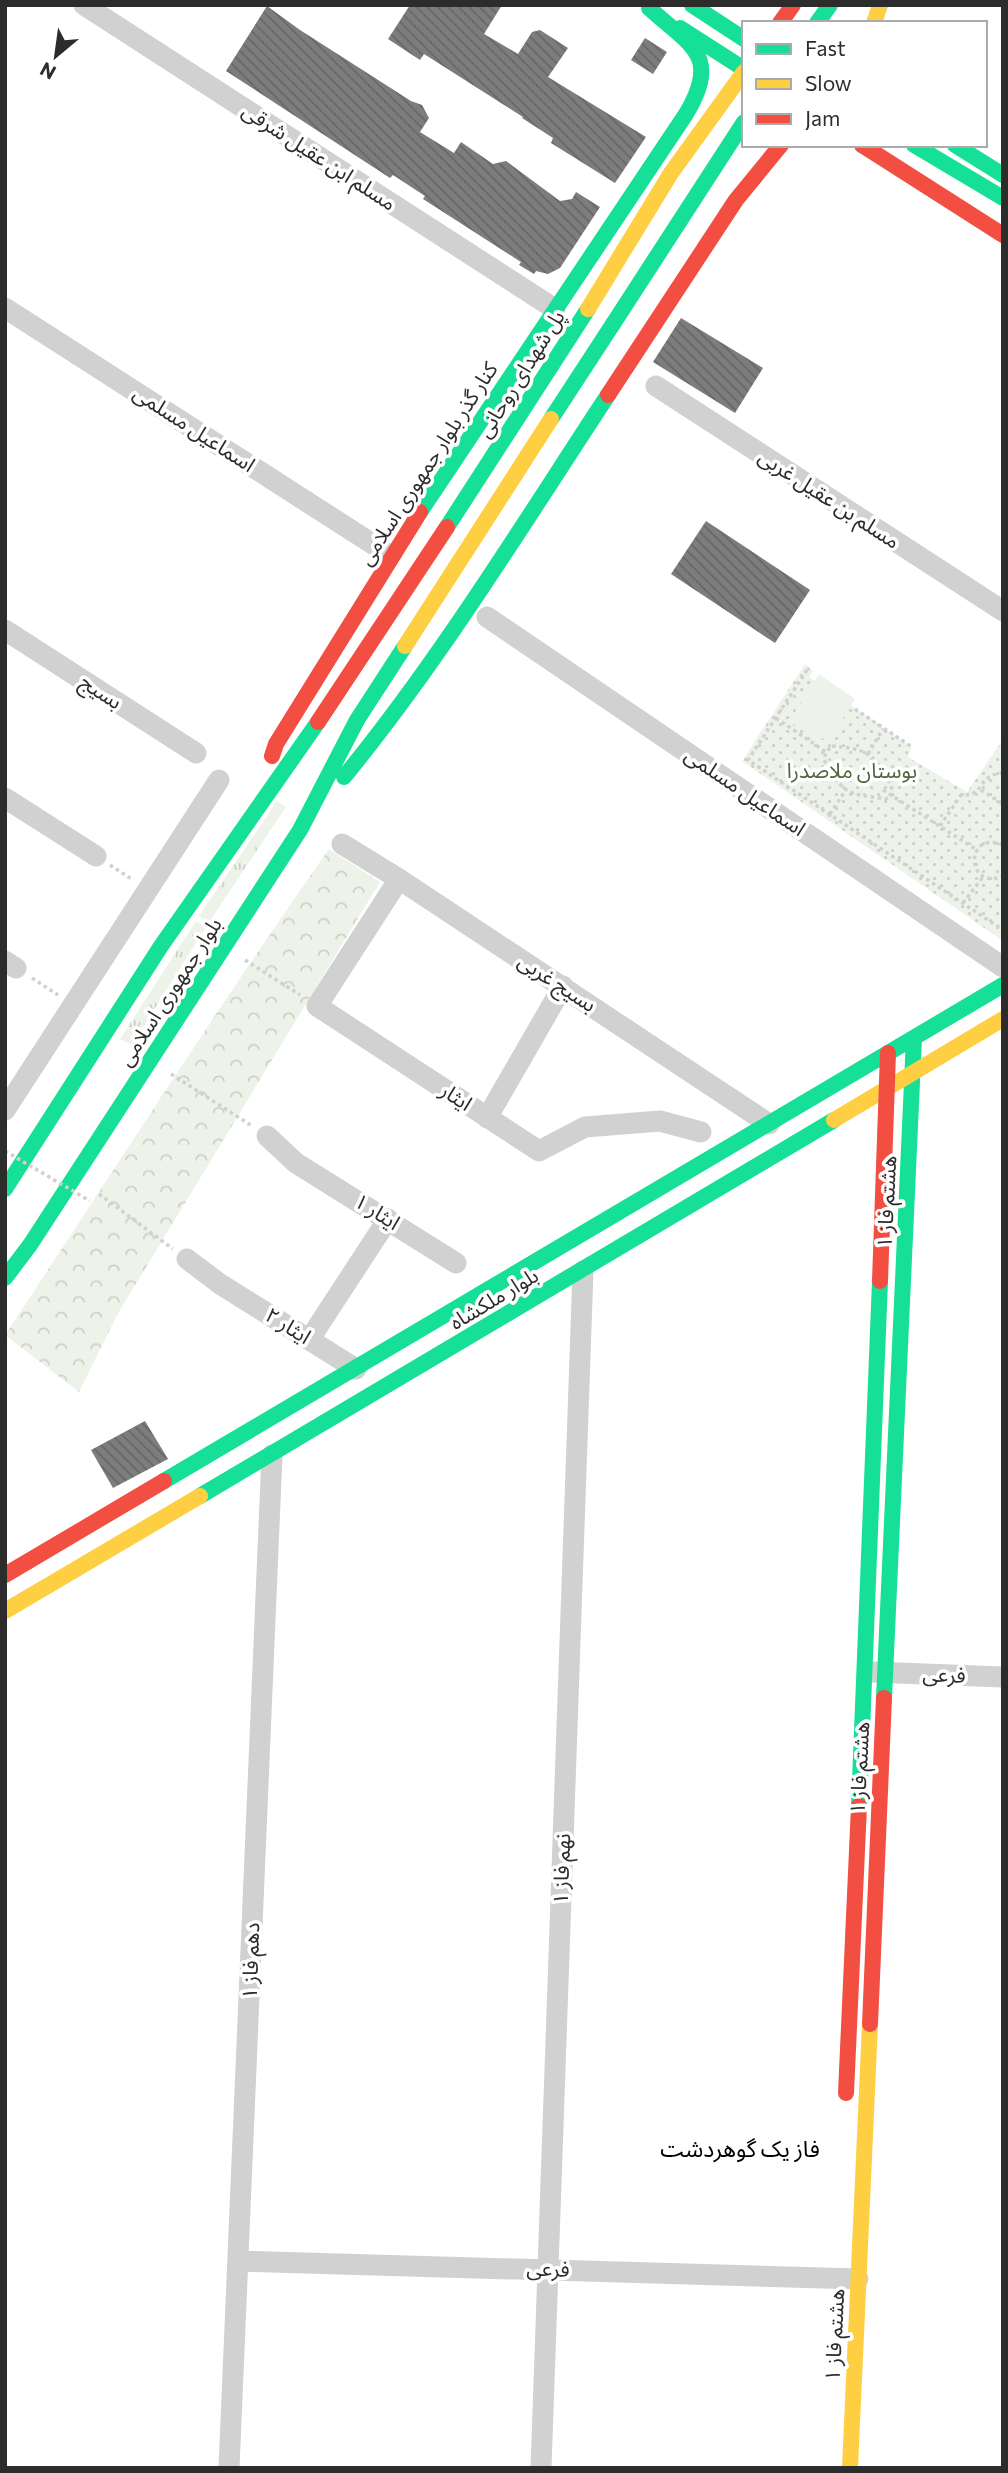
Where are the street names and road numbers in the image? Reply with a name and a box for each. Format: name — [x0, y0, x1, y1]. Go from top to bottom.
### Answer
street label: مسلم ابن عقیل شرقی — [236, 97, 401, 218]
street label: پل شهدای روحانی — [471, 305, 571, 443]
street label: کنار گذر بلوار جمهوری اسلامی — [352, 357, 503, 570]
street label: اسماعیل مسلمی — [129, 379, 260, 477]
street label: مسلم بن عقیل غربی — [752, 443, 905, 556]
street label: بسیج — [74, 668, 127, 717]
street label: اسماعیل مسلمی — [680, 741, 811, 841]
street label: بلوار جمهوری اسلامی — [111, 912, 227, 1071]
street label: بسیج غربی — [512, 947, 602, 1020]
street label: ایثار — [435, 1076, 477, 1116]
street label: هشتم فاز ۱ — [871, 1155, 904, 1249]
street label: ایثار ۱ — [350, 1187, 405, 1235]
street label: بلوار ملکشاه — [444, 1261, 543, 1335]
street label: ایثار ۲ — [261, 1301, 316, 1349]
street label: فرعی — [922, 1660, 966, 1688]
street label: هشتم فاز ۱ — [844, 1721, 877, 1815]
street label: نهم فاز ۱ — [547, 1833, 578, 1905]
street label: دهم فاز ۱ — [236, 1922, 267, 2000]
street label: فرعی — [526, 2254, 570, 2282]
street label: هشتم فاز ۱ — [819, 2288, 852, 2382]

